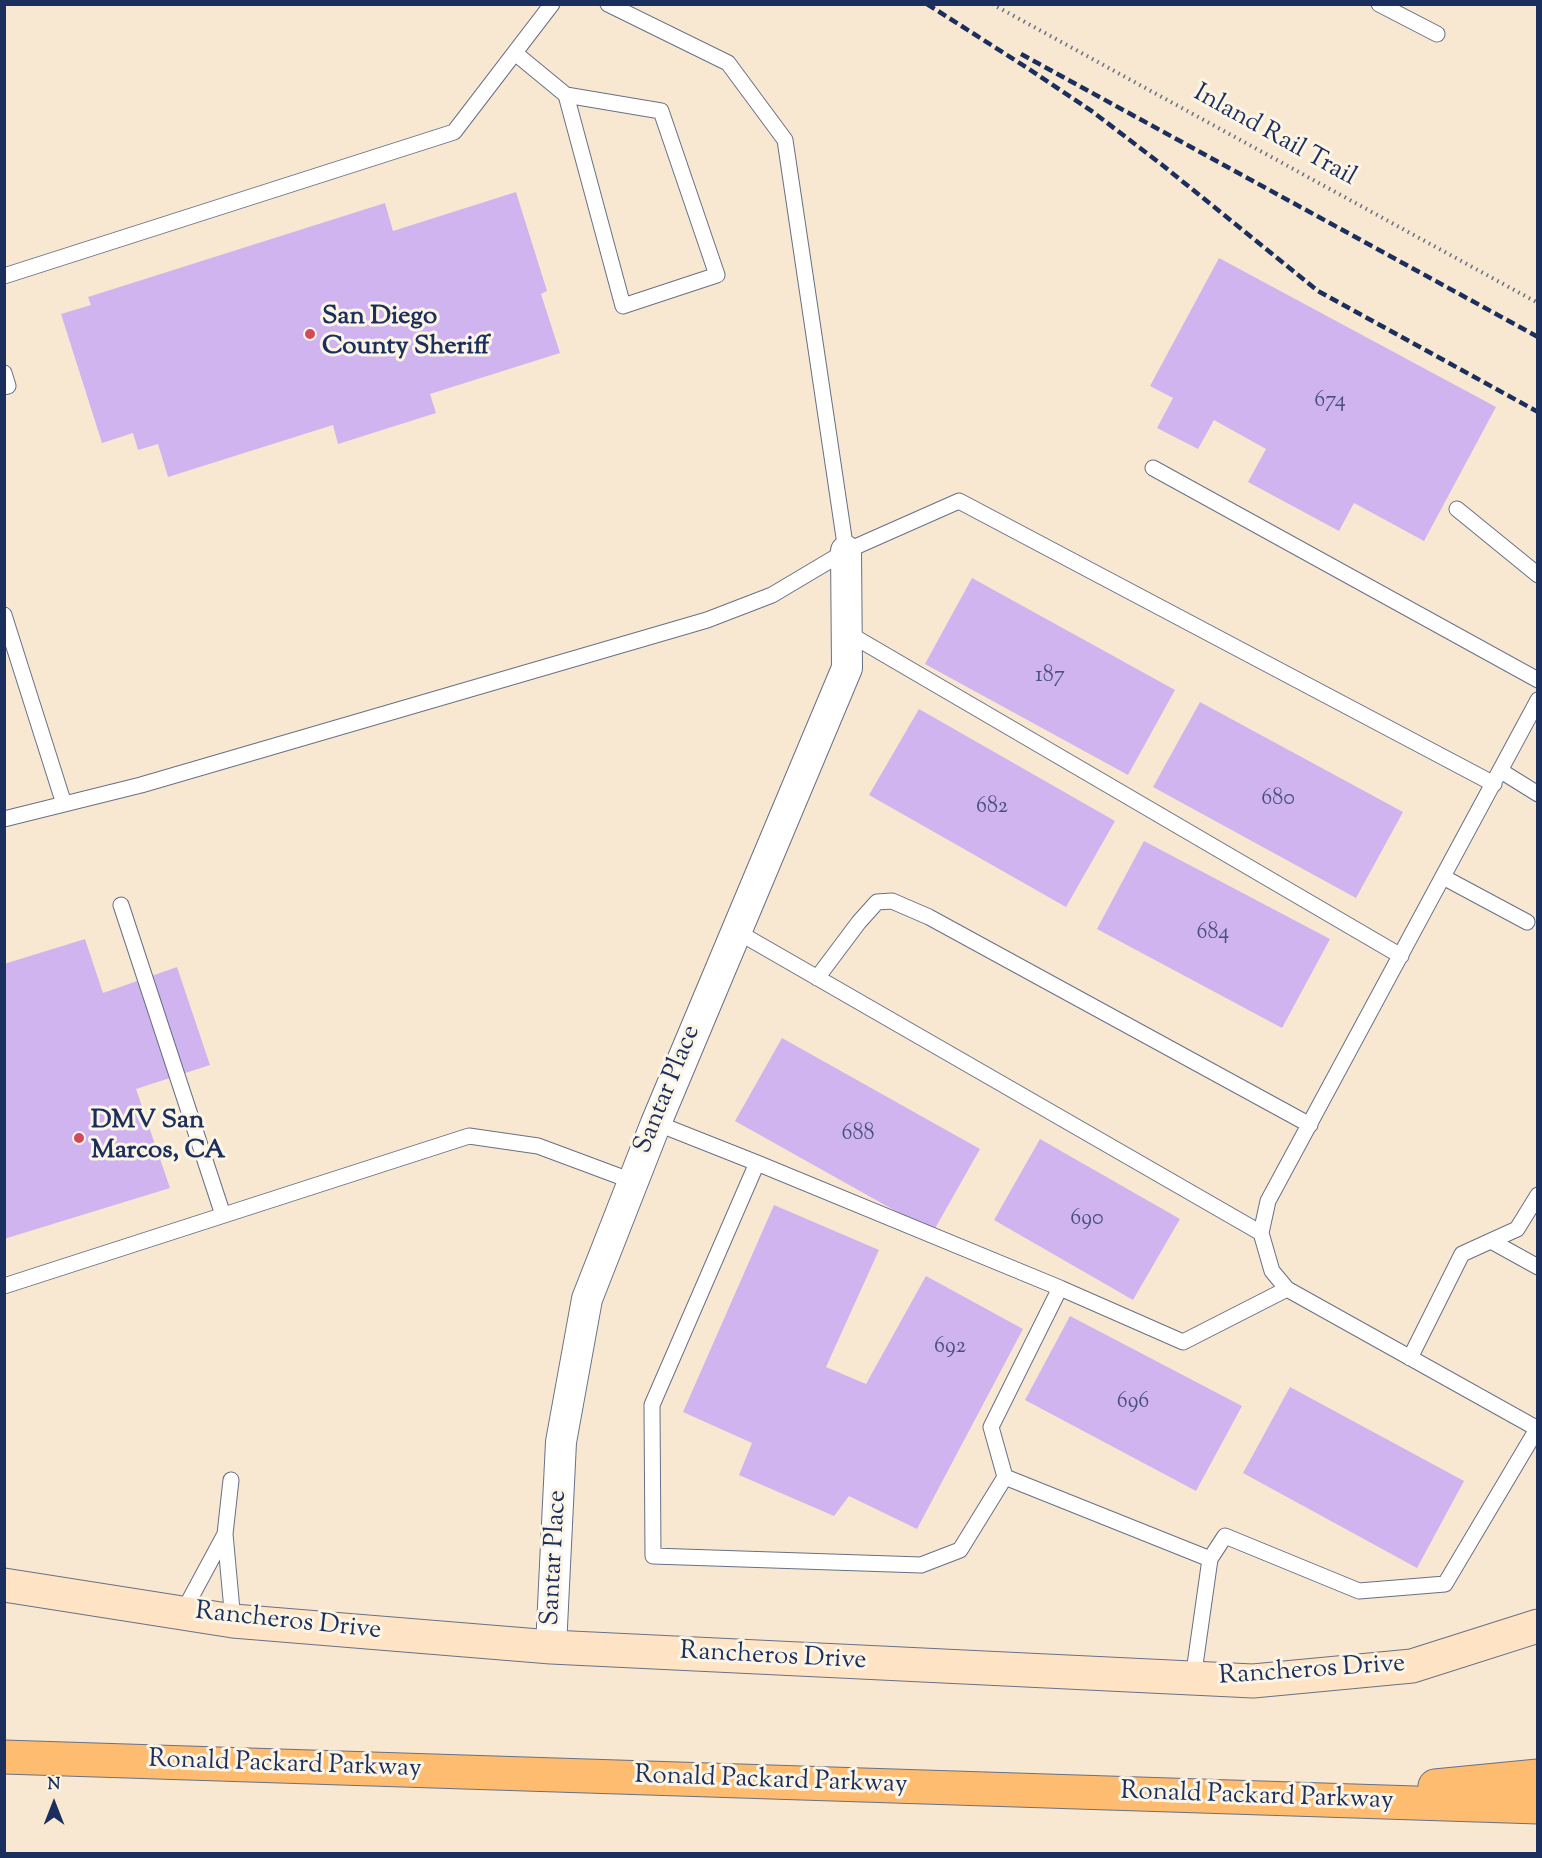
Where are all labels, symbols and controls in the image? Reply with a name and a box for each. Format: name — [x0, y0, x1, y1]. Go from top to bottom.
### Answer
street label: Inland Rail Trail — [1187, 79, 1361, 195]
place label: San Diego County Sheriff — [322, 303, 489, 364]
marker: San Diego County Sheriff — [303, 327, 317, 341]
house number: 674 — [1314, 389, 1346, 415]
house number: 187 — [1035, 664, 1065, 690]
house number: 680 — [1261, 787, 1295, 813]
house number: 682 — [976, 795, 1008, 821]
house number: 684 — [1197, 921, 1229, 947]
street label: Santar Place — [629, 1021, 709, 1159]
place label: DMV San Marcos, CA — [91, 1107, 225, 1168]
house number: 688 — [842, 1122, 874, 1148]
marker: DMV San Marcos, CA — [72, 1131, 86, 1145]
house number: 690 — [1070, 1207, 1104, 1233]
house number: 692 — [934, 1335, 966, 1361]
house number: 696 — [1117, 1390, 1149, 1416]
street label: Santar Place — [537, 1489, 575, 1627]
street label: Rancheros Drive — [193, 1598, 383, 1648]
street label: Rancheros Drive — [679, 1638, 867, 1678]
street label: Rancheros Drive — [1218, 1650, 1406, 1694]
street label: Ronald Packard Parkway — [148, 1746, 422, 1786]
street label: Ronald Packard Parkway — [634, 1762, 908, 1802]
north arrow — [24, 1774, 84, 1834]
text: N — [48, 1774, 60, 1797]
street label: Ronald Packard Parkway — [1120, 1778, 1394, 1818]

